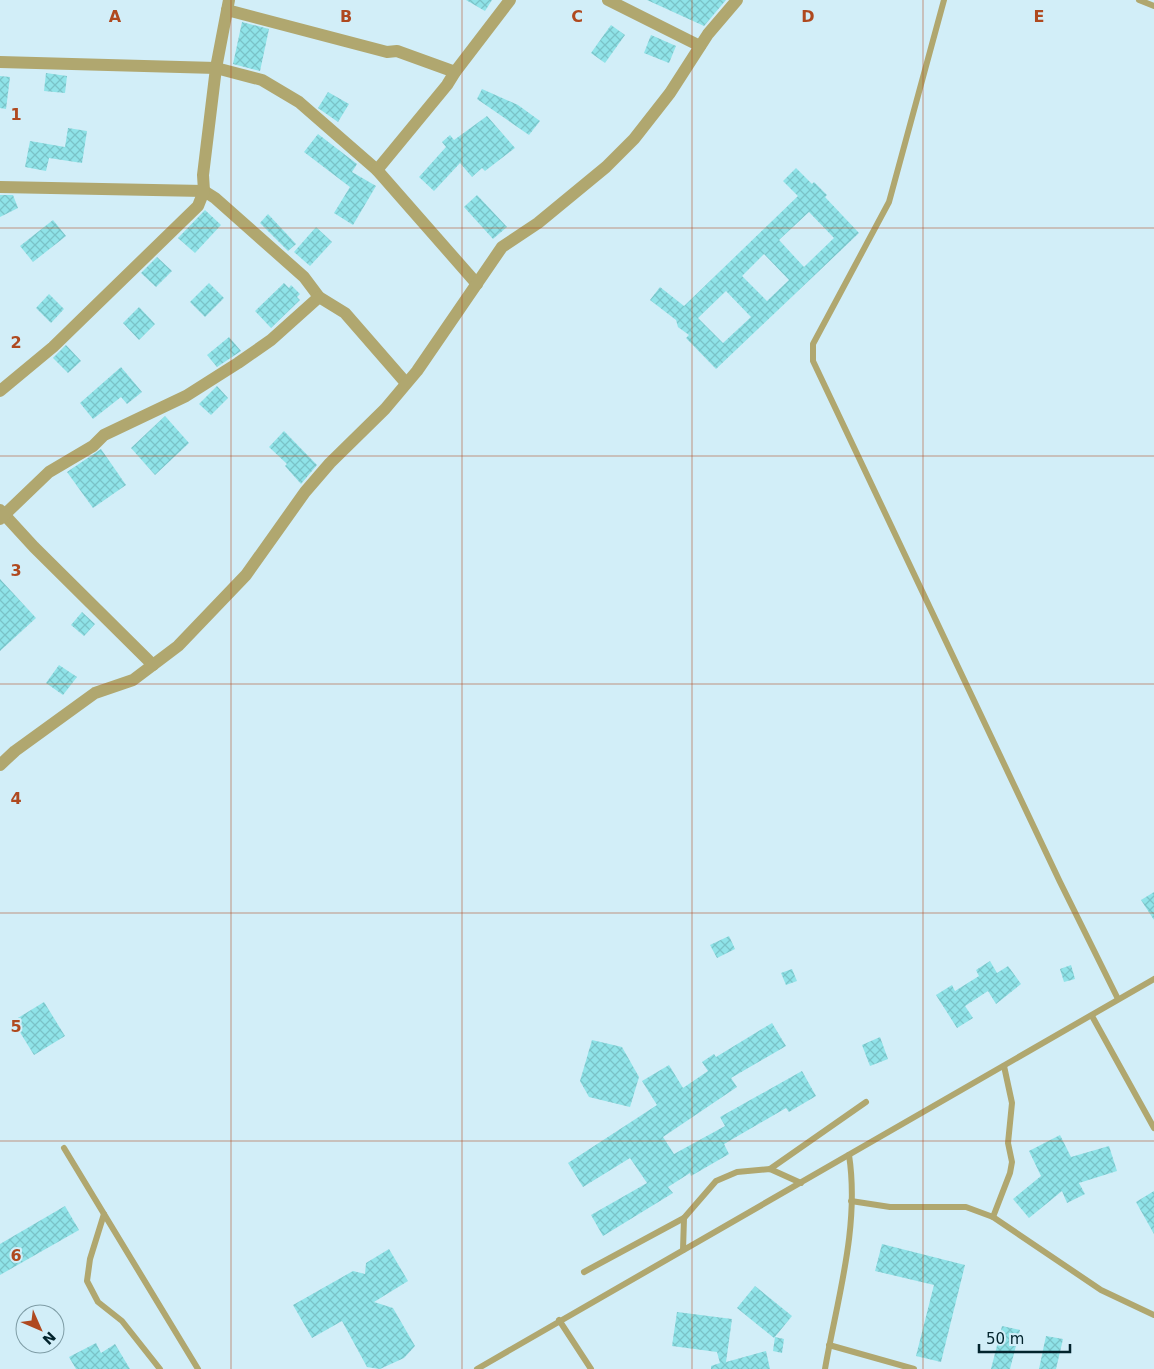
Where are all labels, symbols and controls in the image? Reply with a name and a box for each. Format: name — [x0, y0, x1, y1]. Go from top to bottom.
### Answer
text: A — [109, 7, 122, 26]
text: B — [340, 7, 352, 26]
text: C — [571, 7, 583, 26]
text: D — [801, 7, 815, 26]
text: E — [1034, 7, 1044, 26]
text: 1 — [10, 105, 22, 124]
text: 2 — [10, 333, 22, 352]
text: 3 — [10, 561, 22, 580]
text: 4 — [10, 789, 22, 808]
text: 5 — [10, 1017, 22, 1036]
text: 6 — [10, 1246, 22, 1265]
north arrow — [15, 1304, 65, 1354]
scale bar — [979, 1322, 1070, 1354]
text: N — [39, 1328, 59, 1348]
text: 50 m — [986, 1330, 1024, 1348]

